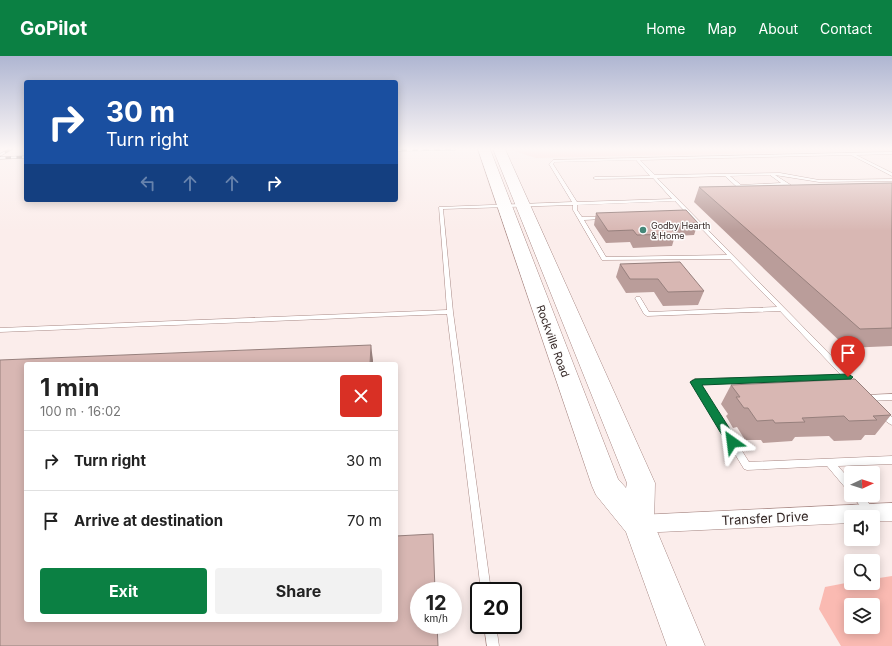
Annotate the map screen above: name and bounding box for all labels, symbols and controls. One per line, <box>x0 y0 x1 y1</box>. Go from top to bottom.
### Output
text: GoPilot <box>20 17 87 40</box>
text: Home <box>646 20 685 37</box>
text: Map <box>707 20 737 37</box>
text: About <box>759 20 798 37</box>
text: Contact <box>820 20 872 37</box>
text: 30 m <box>106 95 175 129</box>
icon: right <box>40 96 92 148</box>
text: Turn right <box>106 129 189 150</box>
icon: left <box>137 172 159 194</box>
icon: ahead <box>179 172 201 194</box>
icon: ahead <box>221 172 243 194</box>
icon: right <box>263 172 285 194</box>
place label: Godby Hearth & Home <box>651 220 710 241</box>
marker: Godby Hearth & Home <box>638 225 648 235</box>
street label: Rockville Road <box>533 303 573 379</box>
pin <box>831 336 865 377</box>
icon: arrive <box>837 342 859 364</box>
text: 1 min <box>40 373 99 402</box>
button: close <box>340 375 382 417</box>
text: 100 m · 16:02 <box>40 403 121 419</box>
position arrow <box>711 421 753 463</box>
icon: right <box>40 450 62 472</box>
text: Turn right <box>74 451 146 470</box>
text: 30 m <box>346 451 382 470</box>
north arrow <box>844 466 880 502</box>
map controls <box>844 466 880 634</box>
street label: Transfer Drive <box>721 508 809 528</box>
icon: arrive <box>40 510 62 532</box>
button: sound <box>844 510 880 546</box>
text: Arrive at destination <box>74 511 223 530</box>
text: 70 m <box>347 511 382 530</box>
button: search <box>844 554 880 590</box>
button: Exit <box>40 568 207 614</box>
button: Share <box>215 568 382 614</box>
speed limit sign: 20 <box>470 582 522 634</box>
text: 12 <box>425 591 447 615</box>
button: layers <box>844 598 880 634</box>
text: km/h <box>424 612 448 624</box>

